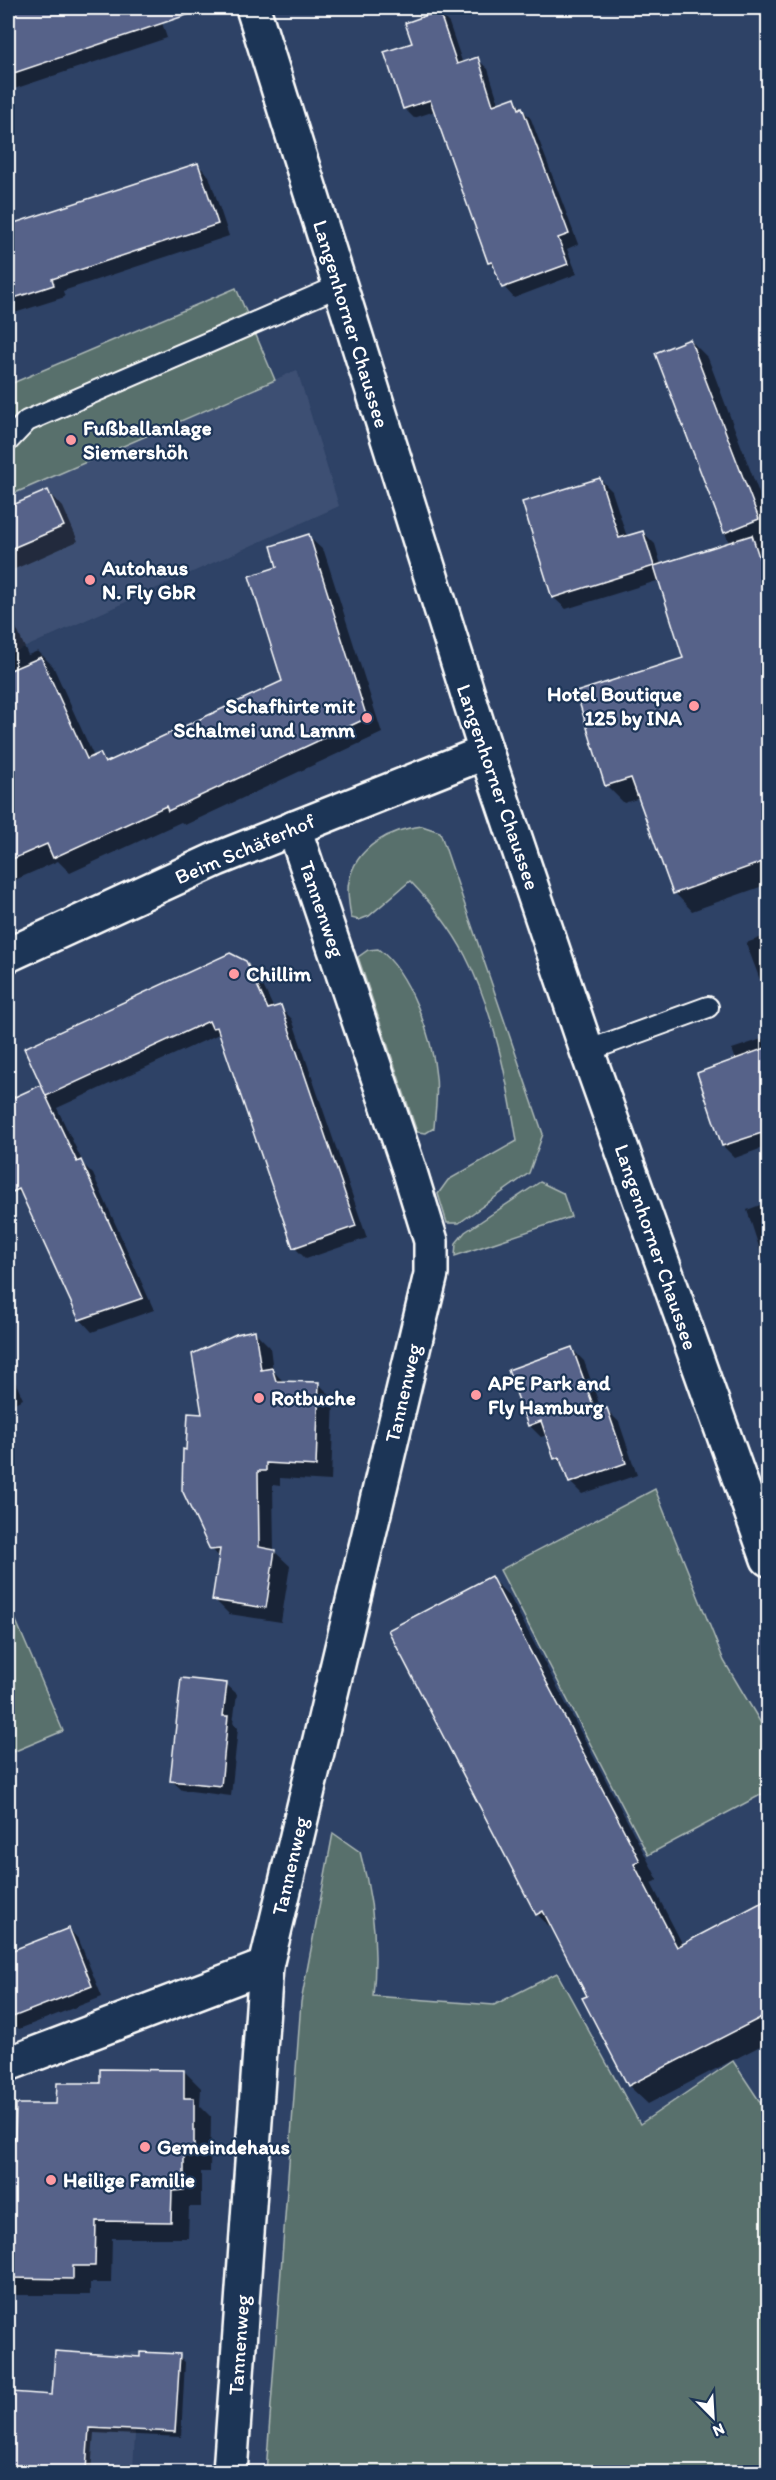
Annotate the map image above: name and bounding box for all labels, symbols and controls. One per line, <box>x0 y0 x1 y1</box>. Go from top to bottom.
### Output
street label: Langenhorner Chaussee <box>308 217 395 431</box>
place label: Fußballanlage Siemershöh <box>83 415 212 464</box>
marker: Fußballanlage Siemershöh <box>64 433 78 447</box>
place label: Autohaus N. Fly GbR <box>101 555 196 605</box>
marker: Autohaus N. Fly GbR <box>83 573 97 587</box>
street label: Langenhorner Chaussee <box>452 681 545 893</box>
place label: Hotel Boutique 125 by INA <box>547 681 683 731</box>
place label: Schafhirte mit Schalmei und Lamm <box>174 693 356 742</box>
marker: Hotel Boutique 125 by INA <box>687 699 701 713</box>
marker: Schafhirte mit Schalmei und Lamm <box>360 711 374 725</box>
street label: Beim Schäferhof <box>171 808 319 889</box>
street label: Tannenweg <box>294 857 351 961</box>
place label: Chillim <box>246 961 311 986</box>
marker: Chillim <box>227 967 241 981</box>
street label: Langenhorner Chaussee <box>610 1141 703 1353</box>
street label: Tannenweg <box>379 1341 426 1445</box>
place label: APE Park and Fly Hamburg <box>487 1370 611 1420</box>
place label: Rotbuche <box>271 1385 356 1410</box>
marker: APE Park and Fly Hamburg <box>469 1388 483 1402</box>
marker: Rotbuche <box>252 1391 266 1405</box>
street label: Tannenweg <box>266 1814 313 1918</box>
place label: Gemeindehaus <box>157 2134 290 2159</box>
marker: Gemeindehaus <box>138 2140 152 2154</box>
place label: Heilige Familie <box>63 2167 195 2193</box>
marker: Heilige Familie <box>44 2173 58 2187</box>
street label: Tannenweg <box>223 2294 255 2396</box>
north arrow <box>683 2387 743 2447</box>
text: N <box>710 2419 728 2441</box>

